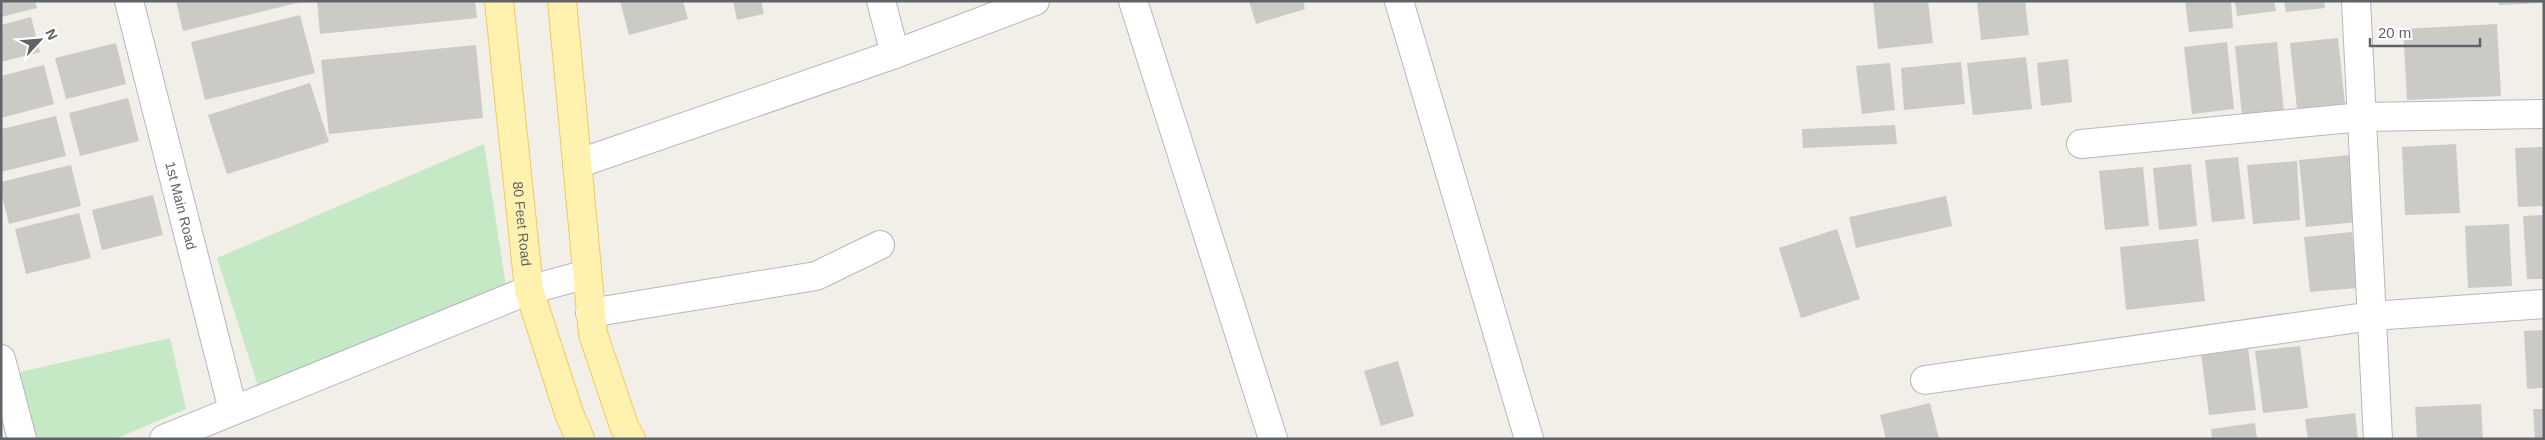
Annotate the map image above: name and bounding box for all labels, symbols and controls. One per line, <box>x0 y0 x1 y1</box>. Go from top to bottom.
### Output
north arrow <box>15 15 65 65</box>
scale bar <box>2370 15 2480 47</box>
text: 20 m <box>2378 24 2411 41</box>
text: N <box>42 26 61 42</box>
street label: 1st Main Road <box>162 160 200 251</box>
street label: 80 Feet Road <box>510 181 534 267</box>

